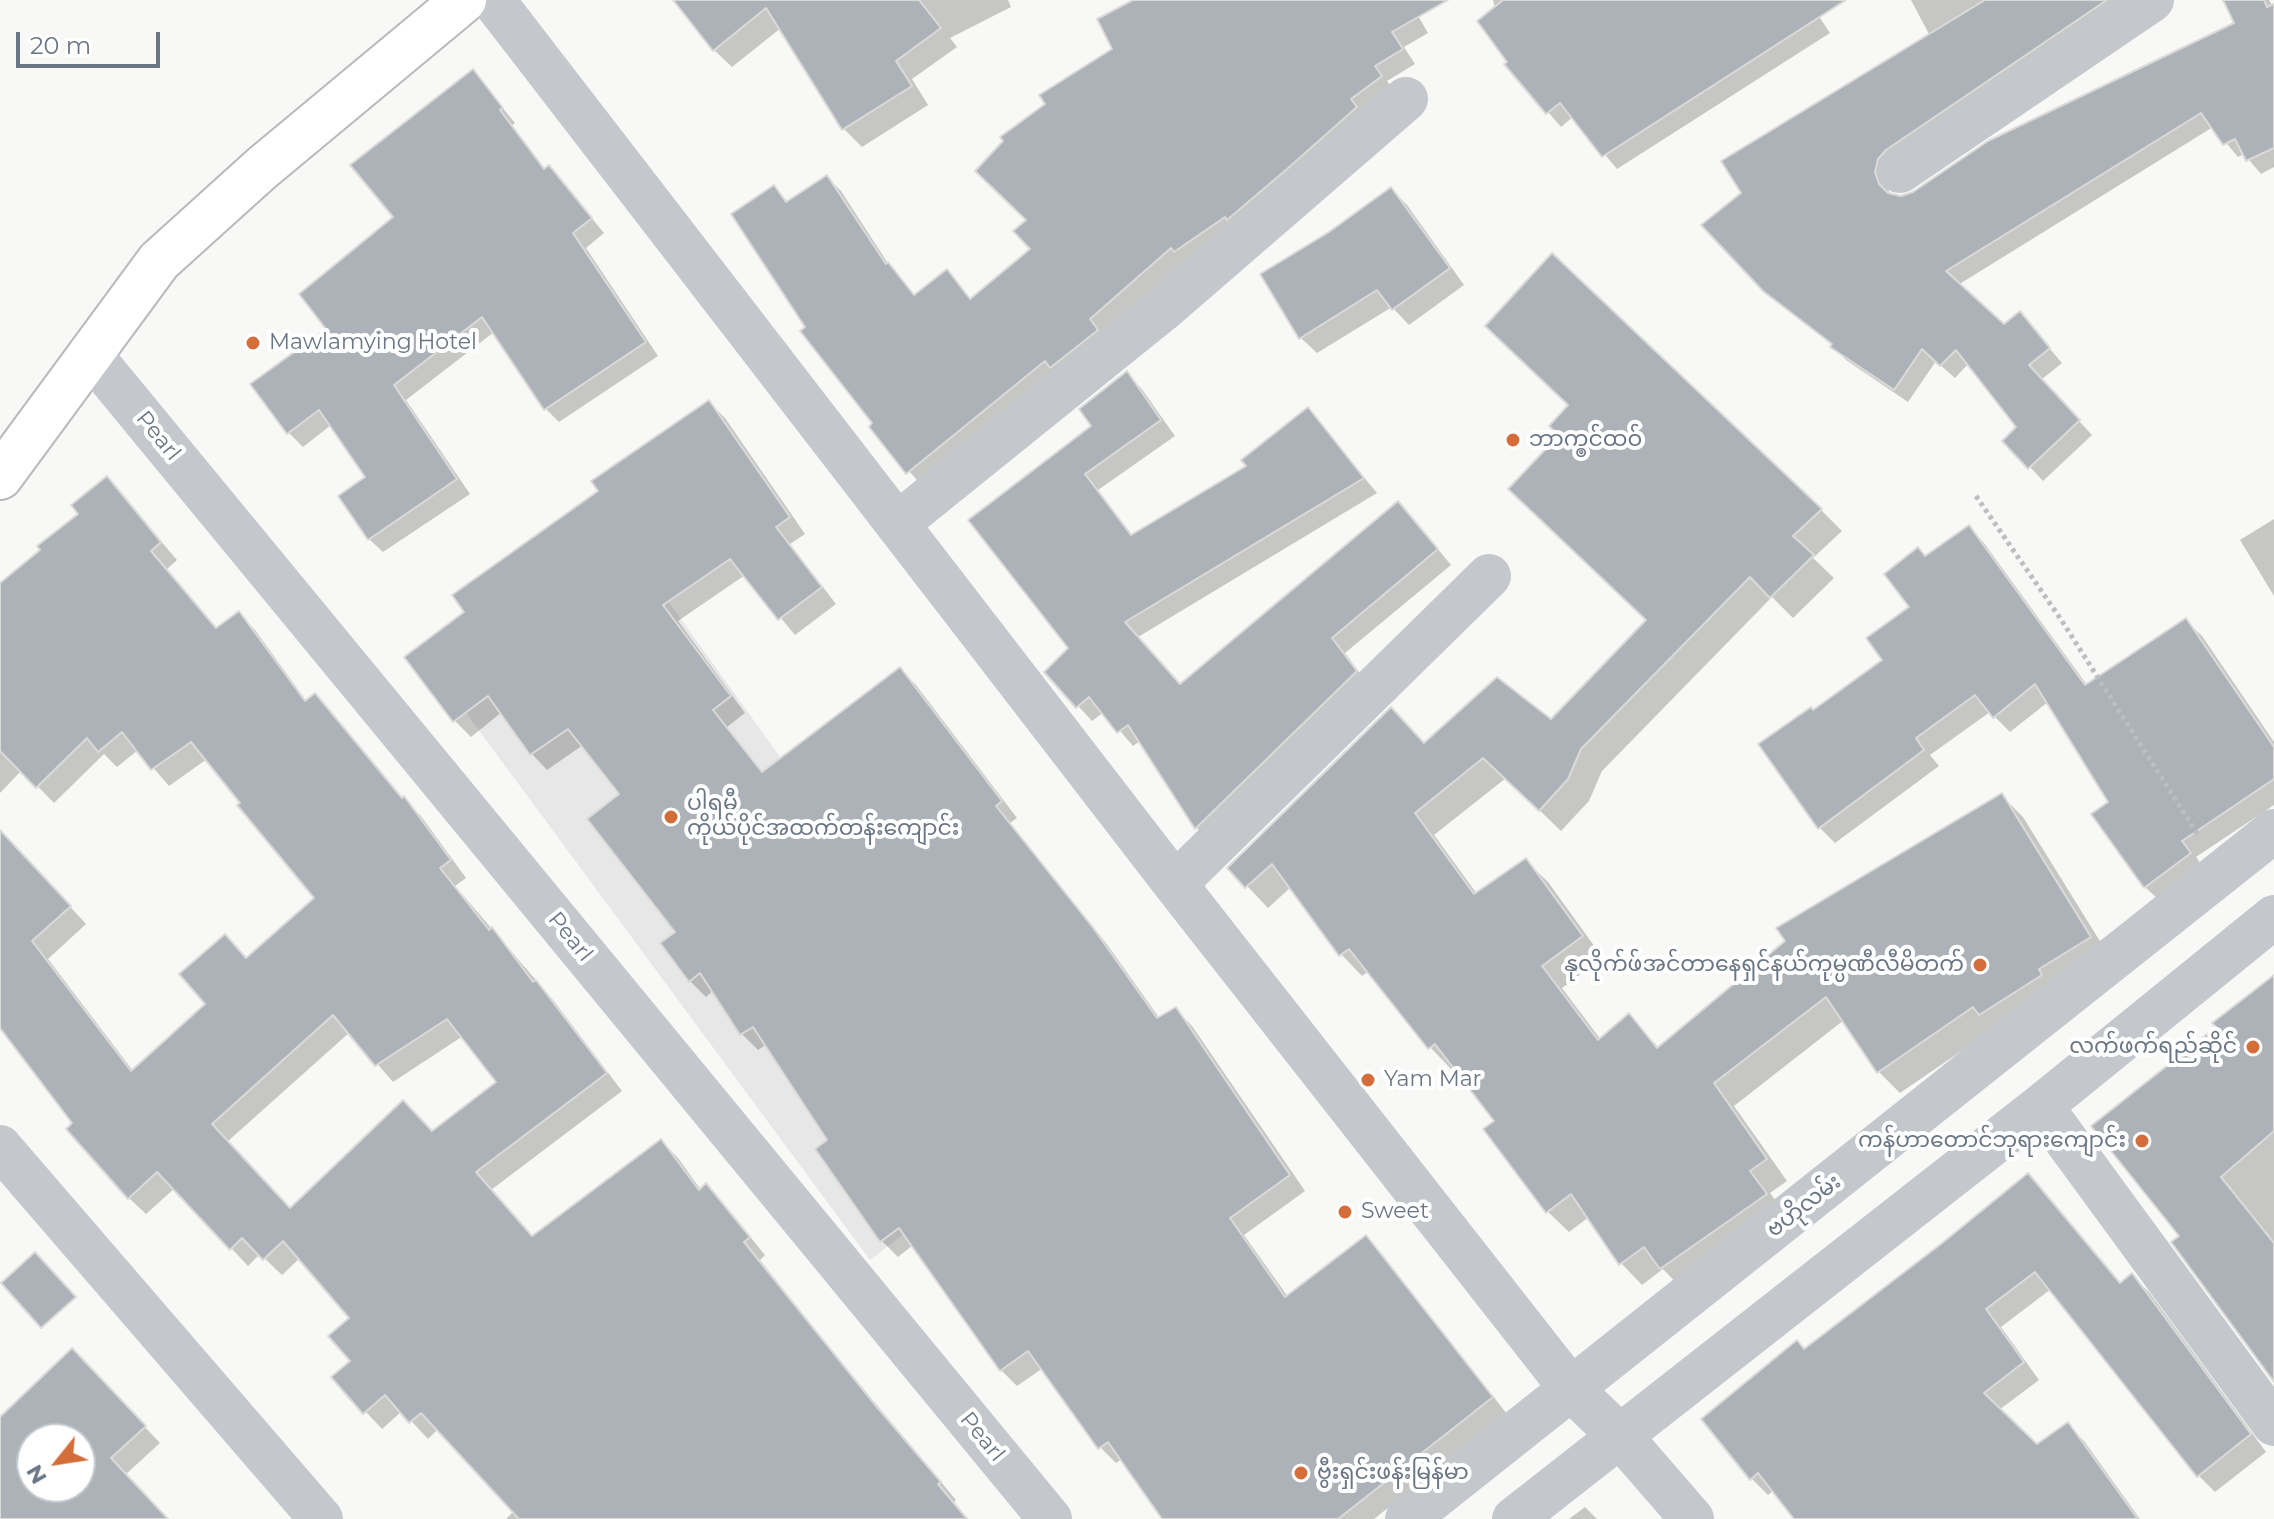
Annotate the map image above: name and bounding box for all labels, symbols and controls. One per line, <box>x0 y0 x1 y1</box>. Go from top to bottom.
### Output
scale bar <box>20 16 164 66</box>
text: 20 m <box>30 31 91 60</box>
place label: Mawlamying Hotel <box>269 330 477 356</box>
marker: Mawlamying Hotel <box>244 334 262 352</box>
street label: Pearl <box>130 406 186 466</box>
place label: ဘာက္ၜၚ်ထဝ် <box>1529 427 1642 453</box>
marker: ဘာက္ၜၚ်ထဝ် <box>1504 431 1522 449</box>
place label: ပါရမီ ကိုယ်ပိုင်အထက်တန်းကျောင်း <box>687 791 959 842</box>
marker: ပါရမီ ကိုယ်ပိုင်အထက်တန်းကျောင်း <box>662 808 680 826</box>
street label: Pearl <box>542 907 598 967</box>
place label: နုလိုက်ဖ်အင်တာနေရှင်နယ်ကုမ္ပဏီလီမိတက် <box>1564 952 1964 978</box>
marker: နုလိုက်ဖ်အင်တာနေရှင်နယ်ကုမ္ပဏီလီမိတက် <box>1971 956 1989 974</box>
place label: လက်ဖက်ရည်ဆိုင် <box>2069 1034 2237 1060</box>
marker: လက်ဖက်ရည်ဆိုင် <box>2244 1038 2262 1056</box>
place label: Yam Mar <box>1384 1067 1481 1093</box>
marker: Yam Mar <box>1359 1071 1377 1089</box>
place label: ကန်ဟာတောင်ဘုရားကျောင်း <box>1858 1128 2126 1154</box>
marker: ကန်ဟာတောင်ဘုရားကျောင်း <box>2133 1132 2151 1150</box>
street label: ဗဟိုလမ်း <box>1762 1169 1846 1243</box>
place label: Sweet <box>1361 1199 1429 1225</box>
marker: Sweet <box>1336 1203 1354 1221</box>
street label: Pearl <box>954 1407 1010 1467</box>
north arrow <box>16 1423 96 1503</box>
text: N <box>20 1460 53 1489</box>
place label: ဗွီးရှင်းဖန်းမြန်မာ <box>1317 1460 1469 1486</box>
marker: ဗွီးရှင်းဖန်းမြန်မာ <box>1292 1464 1310 1482</box>

